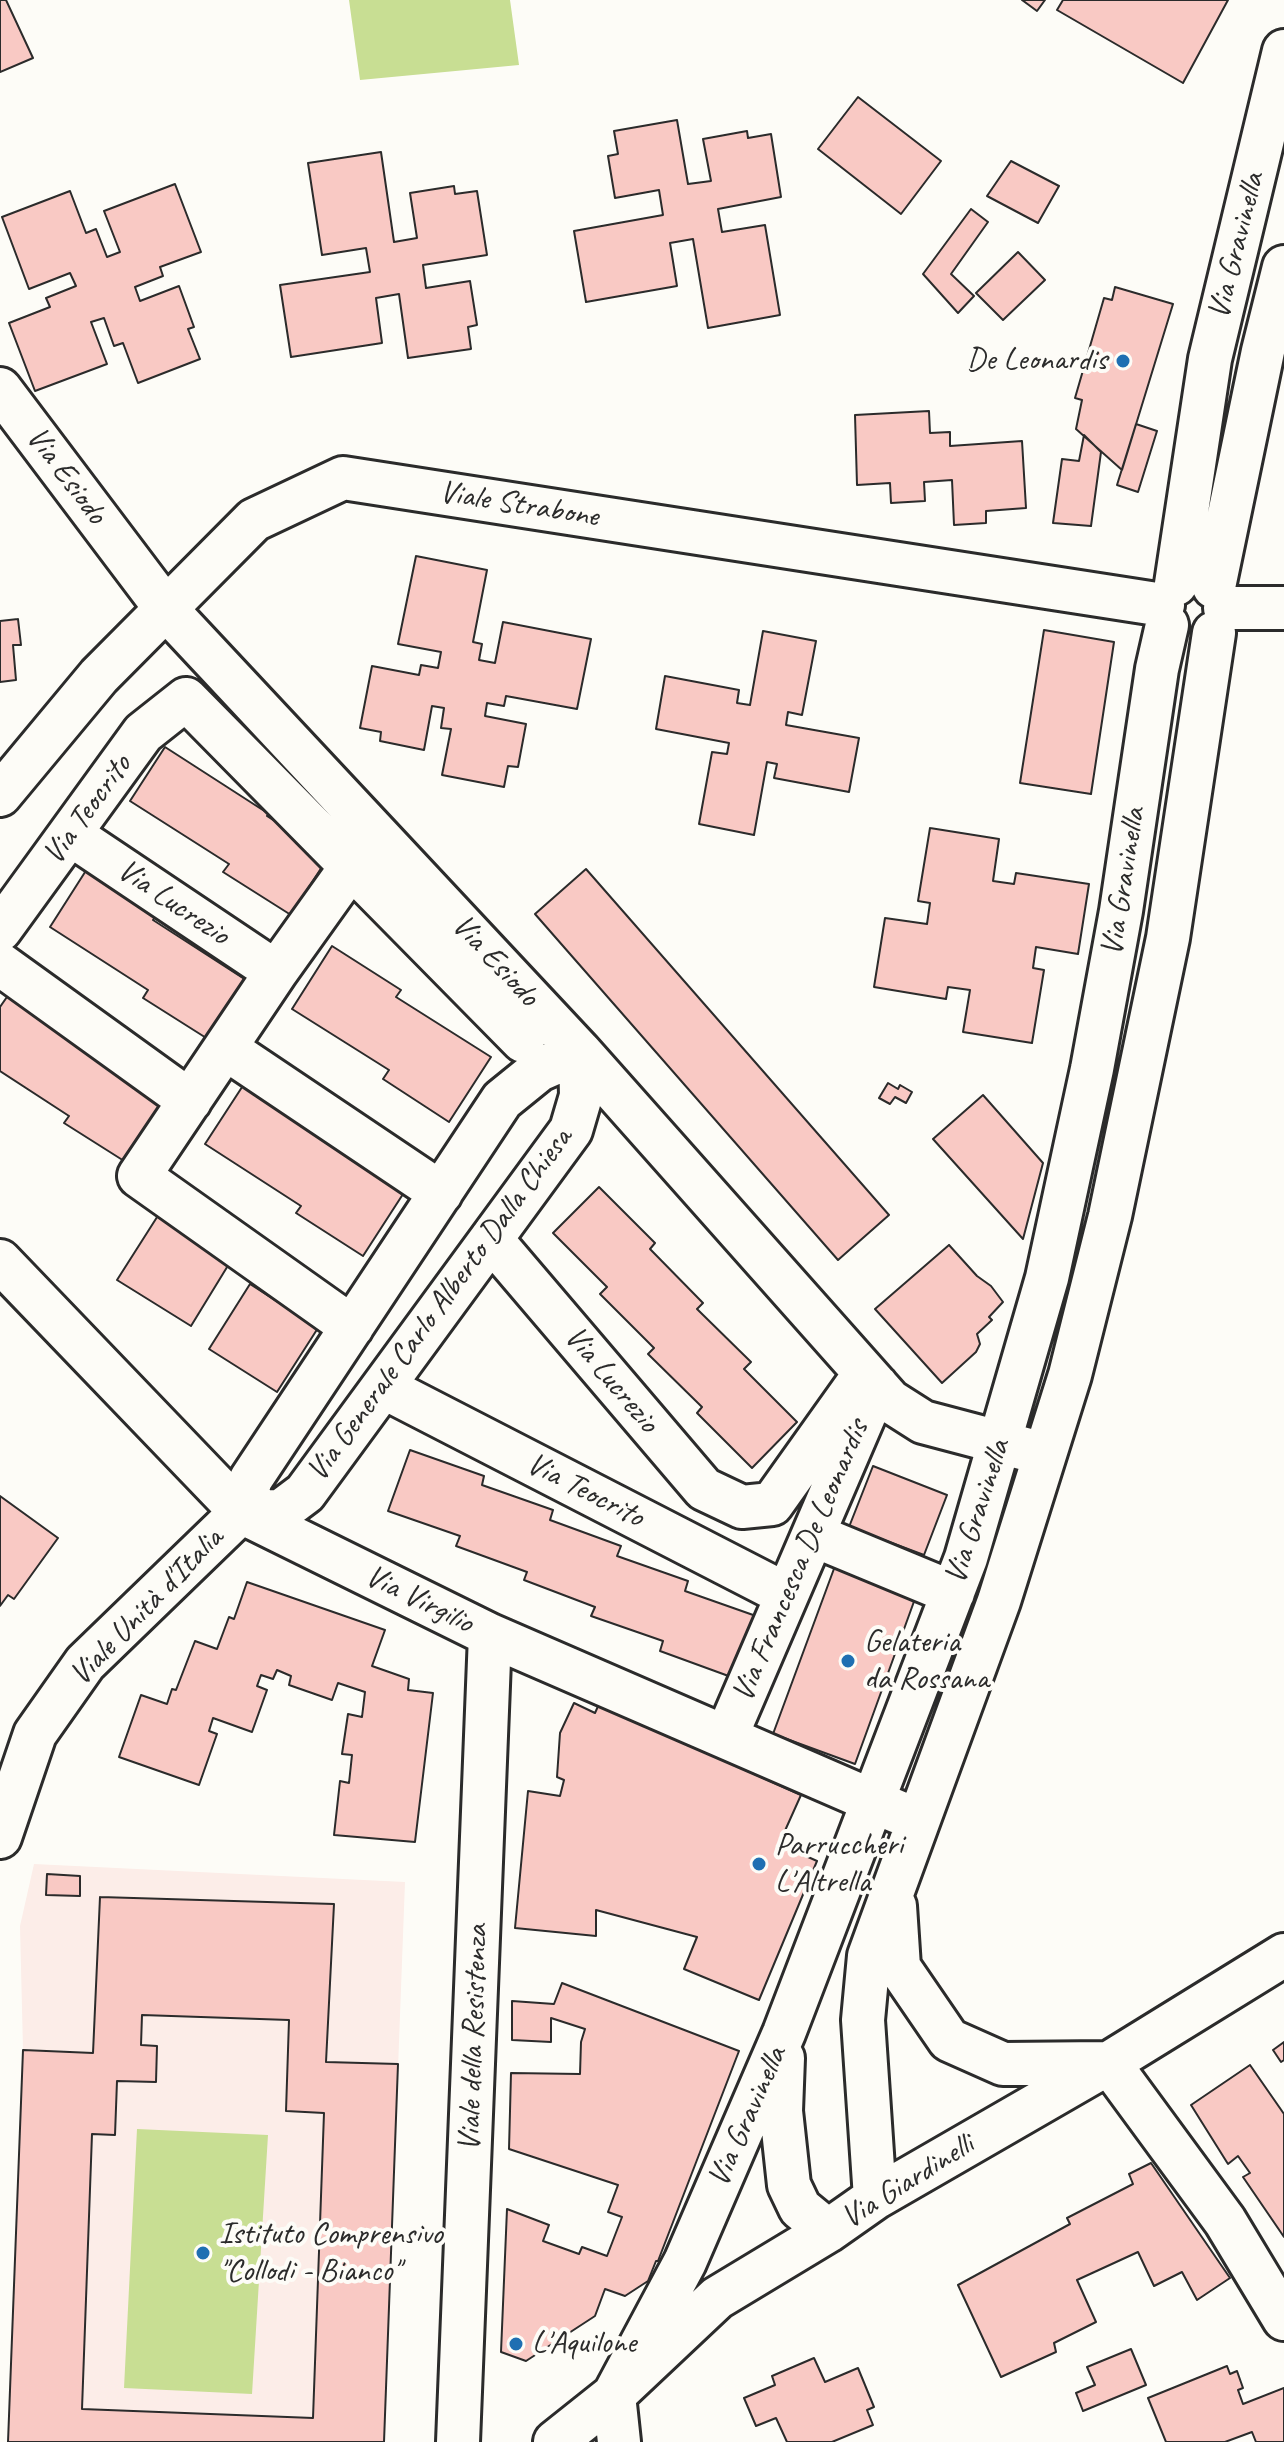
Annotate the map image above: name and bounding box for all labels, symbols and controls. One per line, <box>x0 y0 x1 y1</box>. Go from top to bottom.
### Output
street label: Via Gravinella <box>1200 169 1274 323</box>
place label: De Leonardis <box>966 342 1107 380</box>
marker: De Leonardis <box>1114 352 1132 370</box>
street label: Via Esiodo <box>17 420 115 532</box>
street label: Viale Strabone <box>437 473 601 537</box>
street label: Via Teocrito <box>35 748 141 872</box>
street label: Via Gravinella <box>1093 805 1155 959</box>
street label: Via Lucrezio <box>110 852 236 954</box>
street label: Via Esiodo <box>443 907 547 1015</box>
street label: Via Generale Carlo Alberto Dalla Chiesa <box>299 1121 581 1489</box>
street label: Via Lucrezio <box>555 1319 667 1441</box>
street label: Via Francesca De Leonardis <box>724 1414 878 1708</box>
street label: Via Gravinella <box>937 1435 1019 1589</box>
street label: Via Teocrito <box>520 1445 650 1537</box>
street label: Viale Unità d'Italia <box>62 1520 232 1694</box>
street label: Via Virgilio <box>359 1557 479 1643</box>
place label: Gelateria da Rossana <box>864 1624 989 1699</box>
marker: Gelateria da Rossana <box>839 1652 857 1670</box>
place label: Parruccheri L'Altrella <box>775 1827 903 1902</box>
marker: Parruccheri L'Altrella <box>750 1855 768 1873</box>
street label: Viale della Resistenza <box>451 1924 497 2152</box>
street label: Via Gravinella <box>700 2041 796 2193</box>
street label: Via Giardinelli <box>835 2126 981 2238</box>
place label: Istituto Comprensivo "Collodi - Bianco" <box>219 2216 443 2291</box>
marker: Istituto Comprensivo "Collodi - Bianco" <box>194 2244 212 2262</box>
place label: L'Aquilone <box>532 2325 636 2363</box>
marker: L'Aquilone <box>507 2335 525 2353</box>

